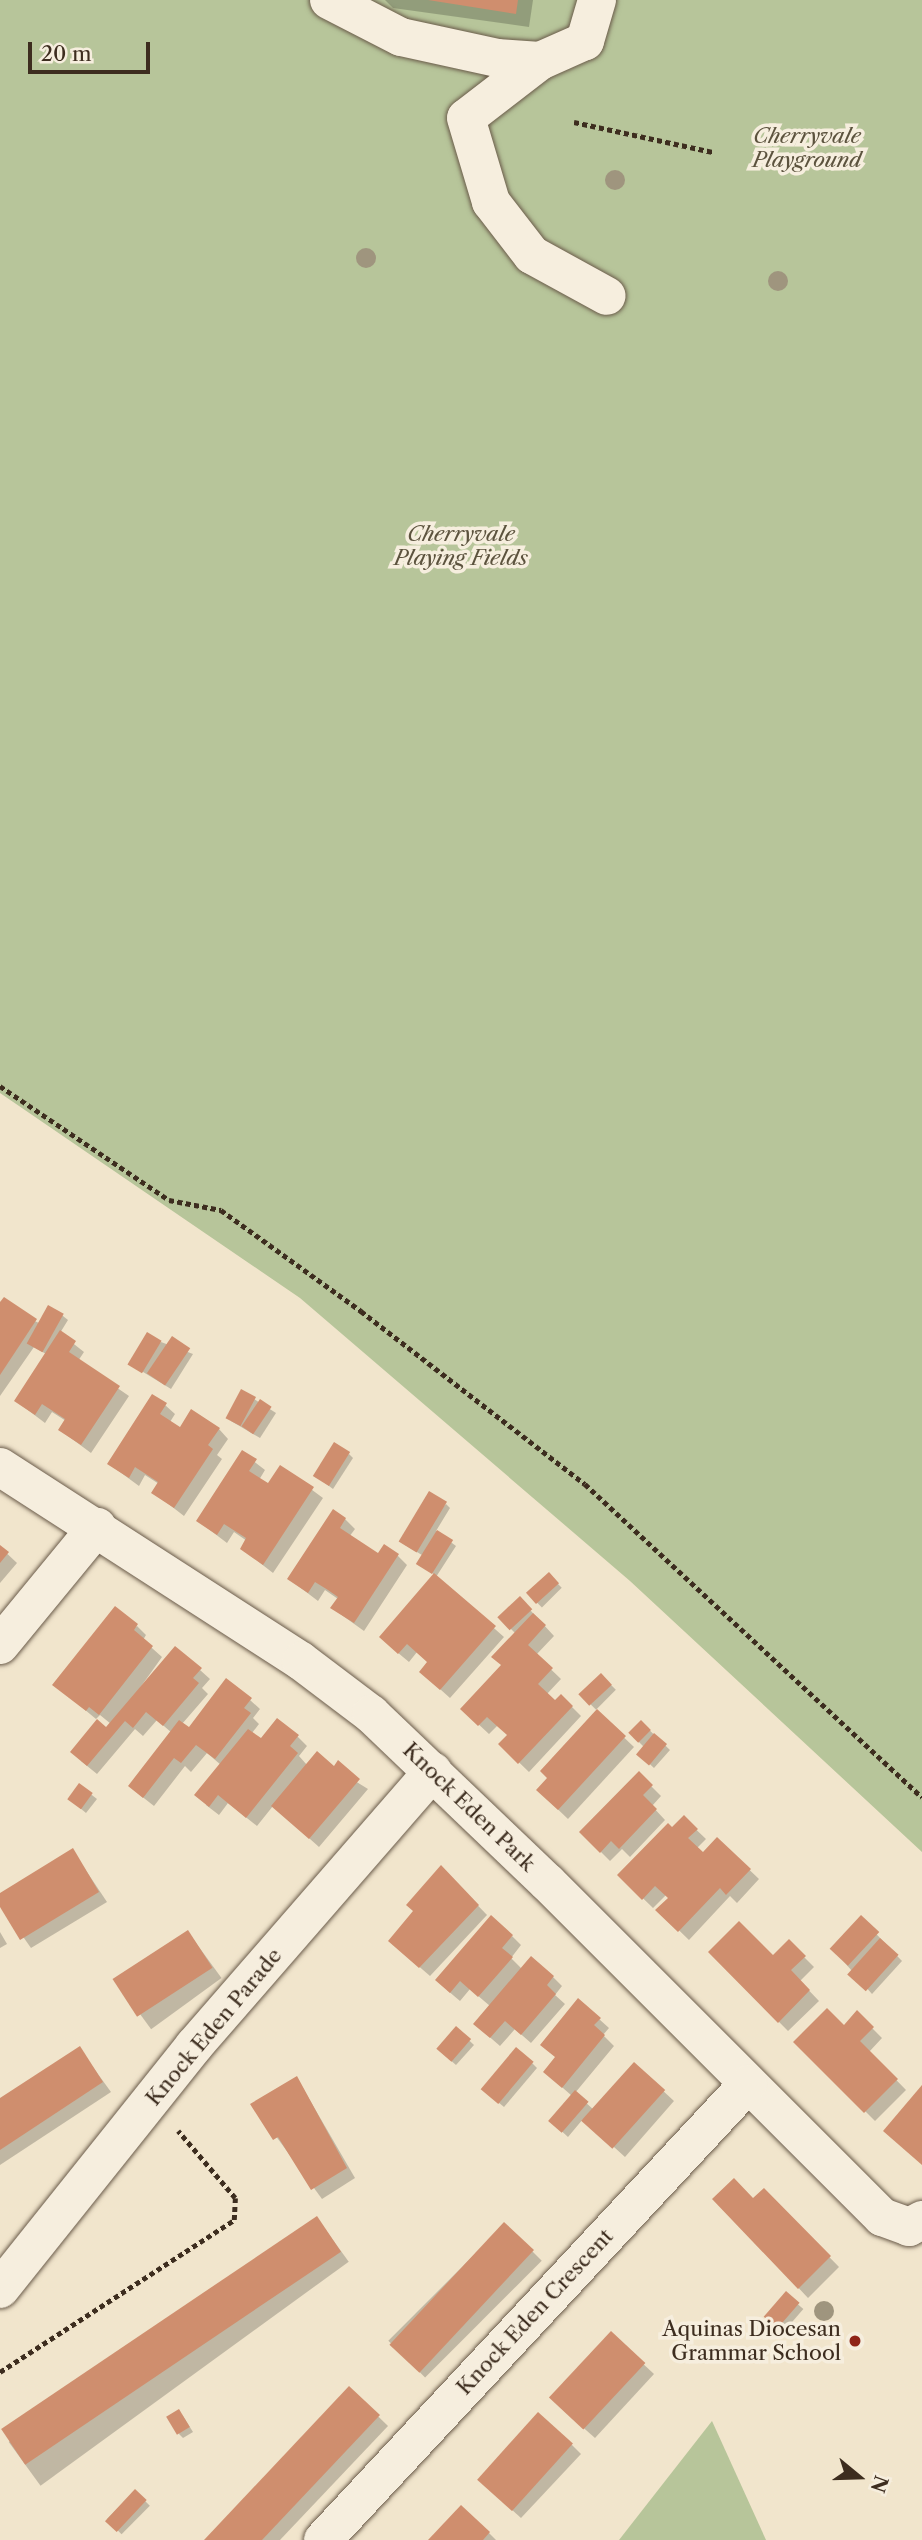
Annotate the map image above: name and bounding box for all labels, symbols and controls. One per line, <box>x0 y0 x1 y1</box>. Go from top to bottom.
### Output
scale bar <box>32 28 154 72</box>
text: 20 m <box>41 41 92 66</box>
park label: Cherryvale Playground <box>752 123 862 173</box>
park label: Cherryvale Playing Fields <box>394 521 528 571</box>
street label: Knock Eden Park <box>397 1737 541 1877</box>
street label: Knock Eden Parade <box>141 1943 287 2111</box>
street label: Knock Eden Crescent <box>451 2224 619 2400</box>
place label: Aquinas Diocesan Grammar School <box>662 2316 841 2366</box>
marker: Aquinas Diocesan Grammar School <box>847 2333 863 2349</box>
north arrow <box>824 2442 894 2512</box>
text: N <box>866 2472 893 2496</box>

